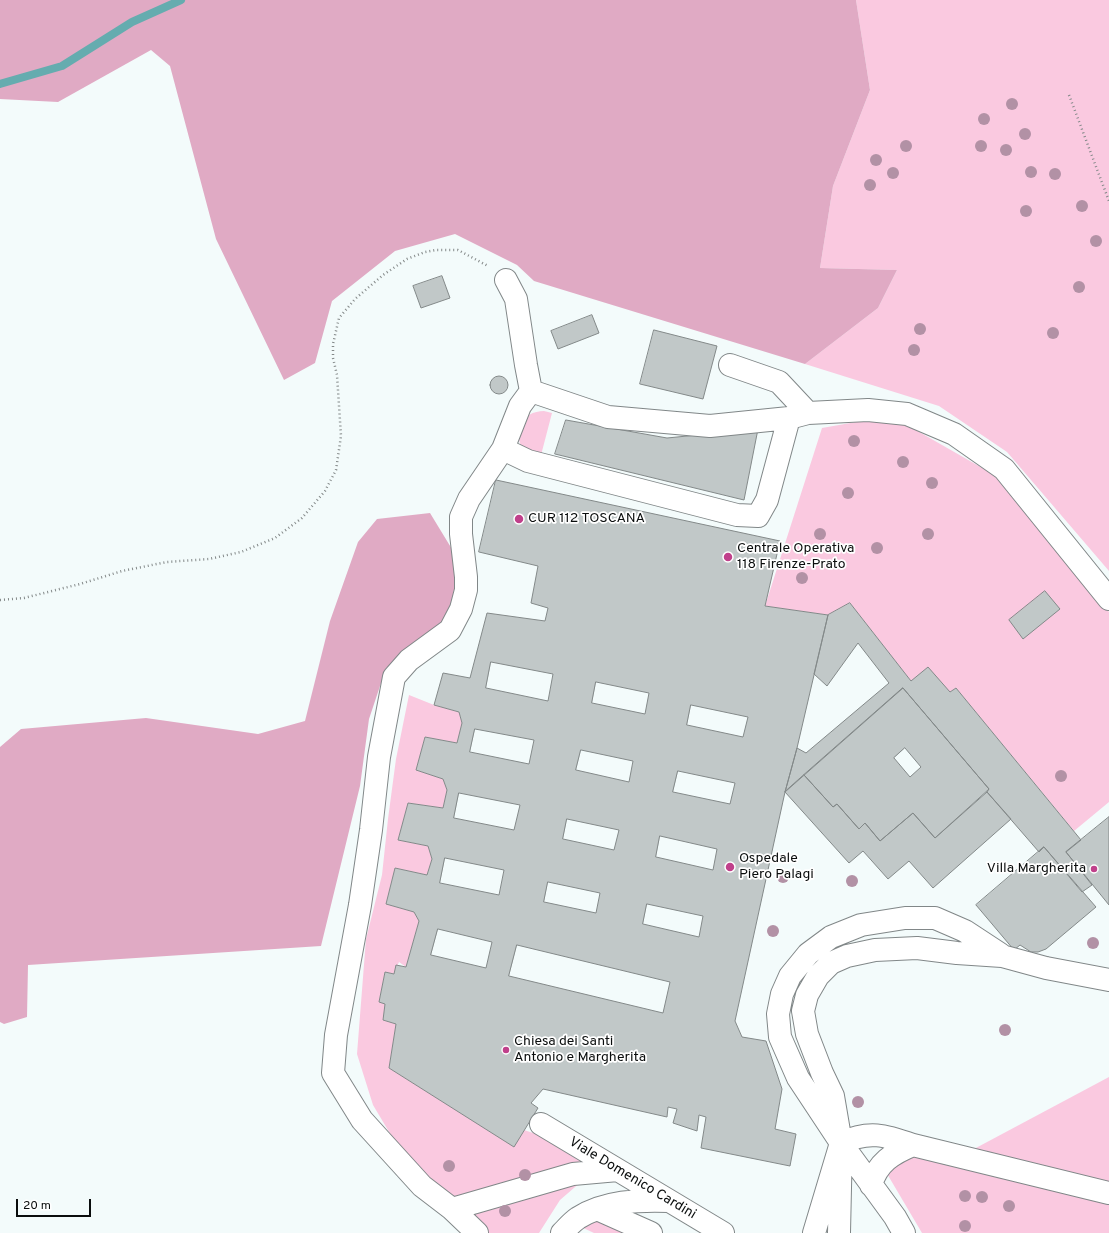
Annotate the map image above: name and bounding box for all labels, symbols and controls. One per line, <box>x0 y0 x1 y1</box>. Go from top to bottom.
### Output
place label: CUR 112 TOSCANA <box>528 511 645 527</box>
marker: CUR 112 TOSCANA <box>513 513 525 525</box>
place label: Centrale Operativa 118 Firenze-Prato <box>737 541 854 574</box>
marker: Centrale Operativa 118 Firenze-Prato <box>722 551 734 563</box>
place label: Ospedale Piero Palagi <box>739 851 814 884</box>
marker: Ospedale Piero Palagi <box>724 861 736 873</box>
place label: Villa Margherita <box>987 861 1086 877</box>
marker: Villa Margherita <box>1089 864 1099 874</box>
place label: Chiesa dei Santi Antonio e Margherita <box>514 1034 646 1066</box>
marker: Chiesa dei Santi Antonio e Margherita <box>501 1045 511 1055</box>
street label: Viale Domenico Cardini <box>565 1134 699 1224</box>
scale bar <box>18 1191 93 1217</box>
text: 20 m <box>23 1198 51 1214</box>

